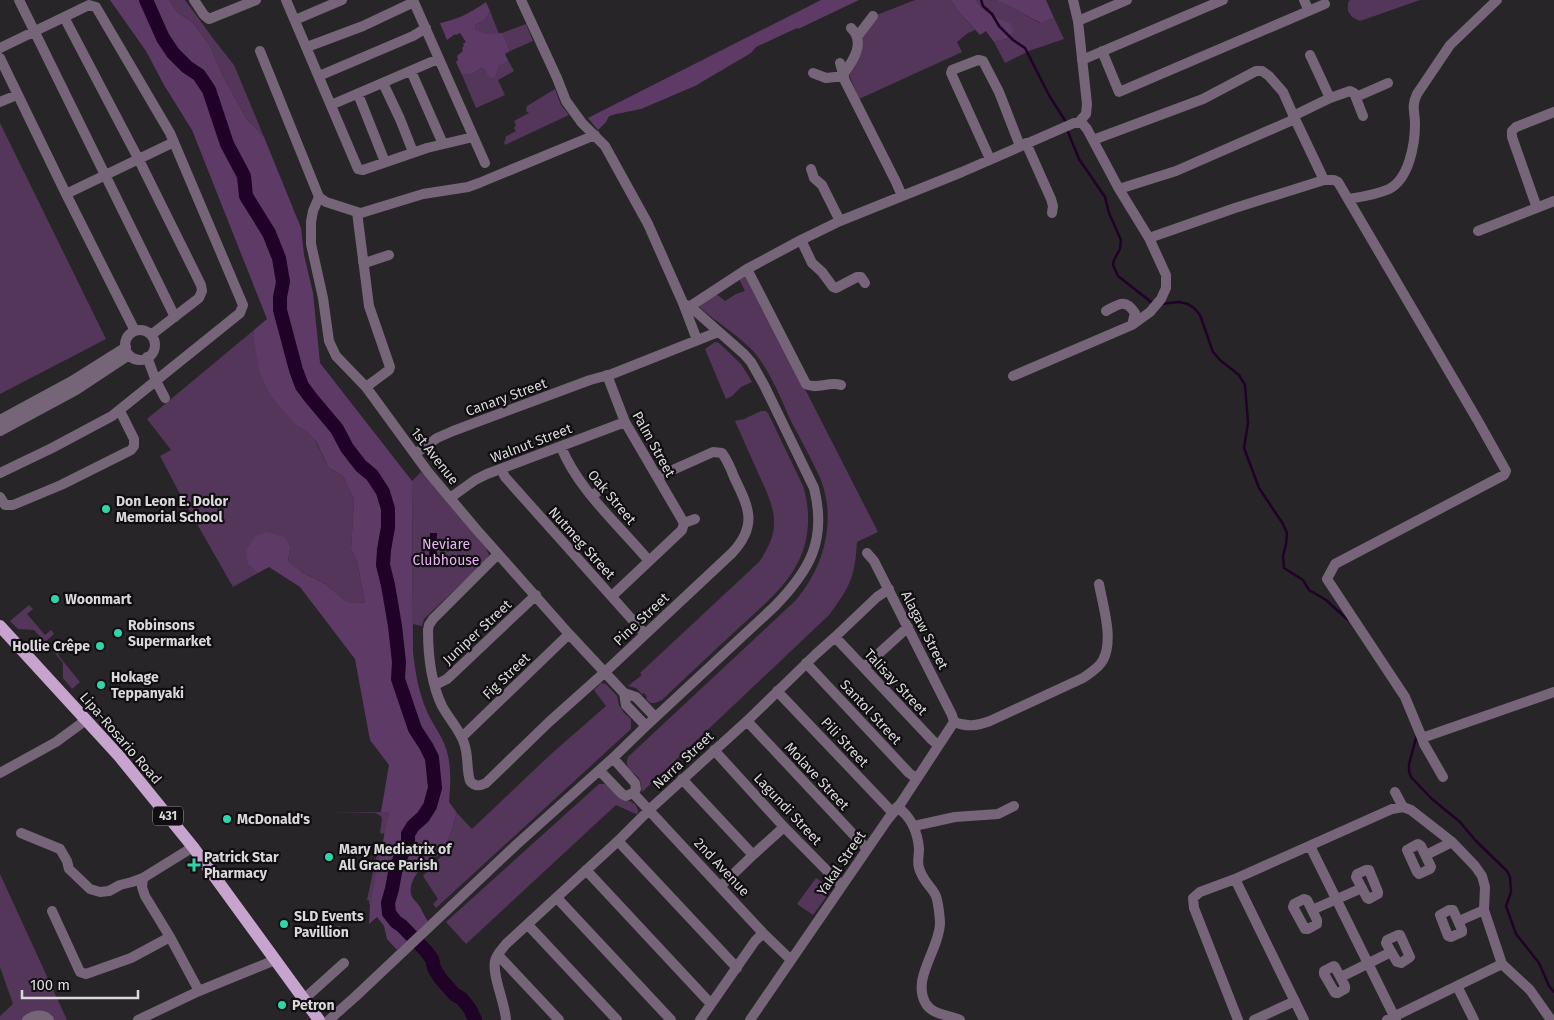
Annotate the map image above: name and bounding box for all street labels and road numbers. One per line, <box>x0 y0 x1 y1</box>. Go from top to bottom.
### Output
street label: Canary Street <box>463 375 550 420</box>
street label: Palm Street <box>629 408 679 481</box>
street label: Walnut Street <box>488 420 575 467</box>
street label: 1st Avenue <box>407 424 462 488</box>
street label: Oak Street <box>584 467 640 529</box>
street label: Nutmeg Street <box>545 504 619 584</box>
street label: Alagaw Street <box>897 588 952 673</box>
street label: Pine Street <box>610 589 673 649</box>
street label: Juniper Street <box>440 596 516 668</box>
street label: Talisay Street <box>861 646 931 720</box>
street label: Fig Street <box>479 649 534 703</box>
street label: Santol Street <box>836 676 906 749</box>
street label: Lipa-Rosario Road <box>76 689 165 788</box>
street label: Pili Street <box>817 714 873 771</box>
street label: Narra Street <box>649 727 718 793</box>
street label: Molave Street <box>781 739 853 815</box>
street label: Lagundi Street <box>750 770 826 849</box>
road number: 431 <box>153 806 183 826</box>
street label: Yakal Street <box>814 827 870 899</box>
street label: 2nd Avenue <box>690 835 753 900</box>

